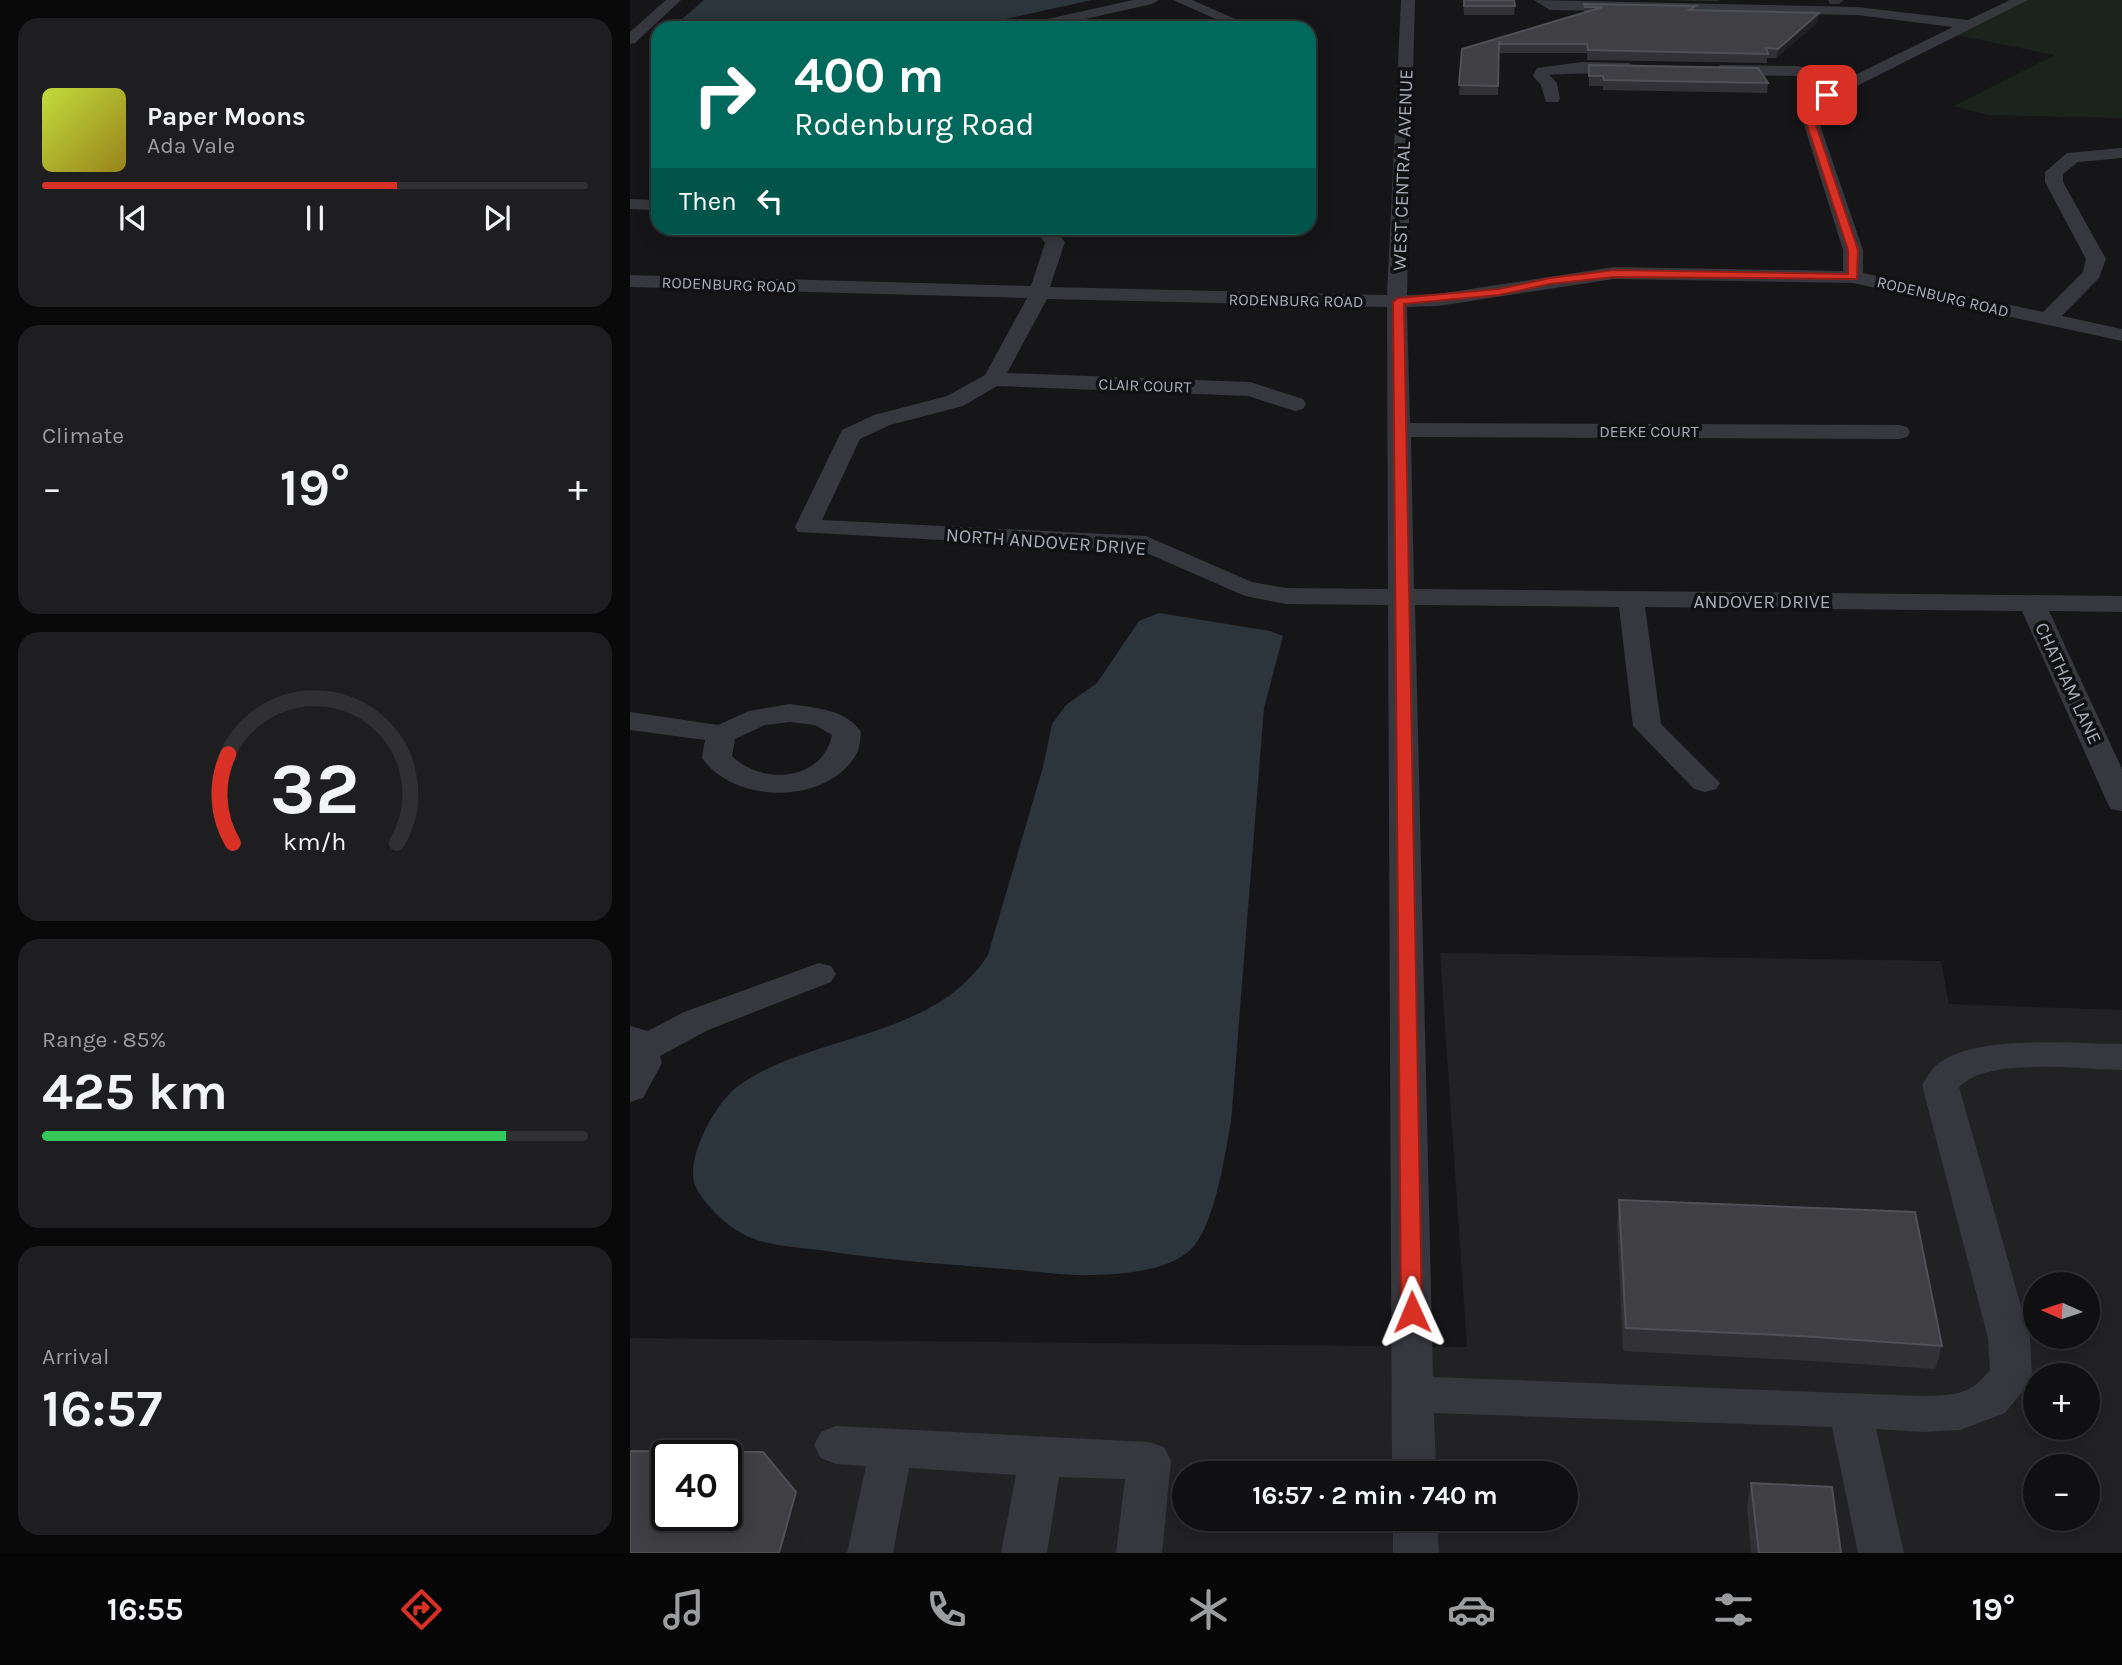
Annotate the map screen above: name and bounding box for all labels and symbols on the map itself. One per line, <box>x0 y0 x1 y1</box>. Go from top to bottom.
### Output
pin <box>1797 65 1857 125</box>
street label: WEST CENTRAL AVENUE <box>1388 69 1418 271</box>
street label: RODENBURG ROAD <box>1875 272 2011 321</box>
street label: RODENBURG ROAD <box>661 273 797 296</box>
street label: RODENBURG ROAD <box>1228 290 1364 311</box>
street label: CLAIR COURT <box>1098 374 1192 397</box>
street label: DEEKE COURT <box>1599 422 1699 441</box>
street label: NORTH ANDOVER DRIVE <box>945 524 1147 560</box>
street label: ANDOVER DRIVE <box>1694 591 1830 613</box>
street label: CHATHAM LANE <box>2030 619 2106 748</box>
north arrow <box>2023 1272 2100 1349</box>
position arrow <box>1375 1275 1449 1349</box>
speed limit sign: 40 <box>651 1440 742 1531</box>

